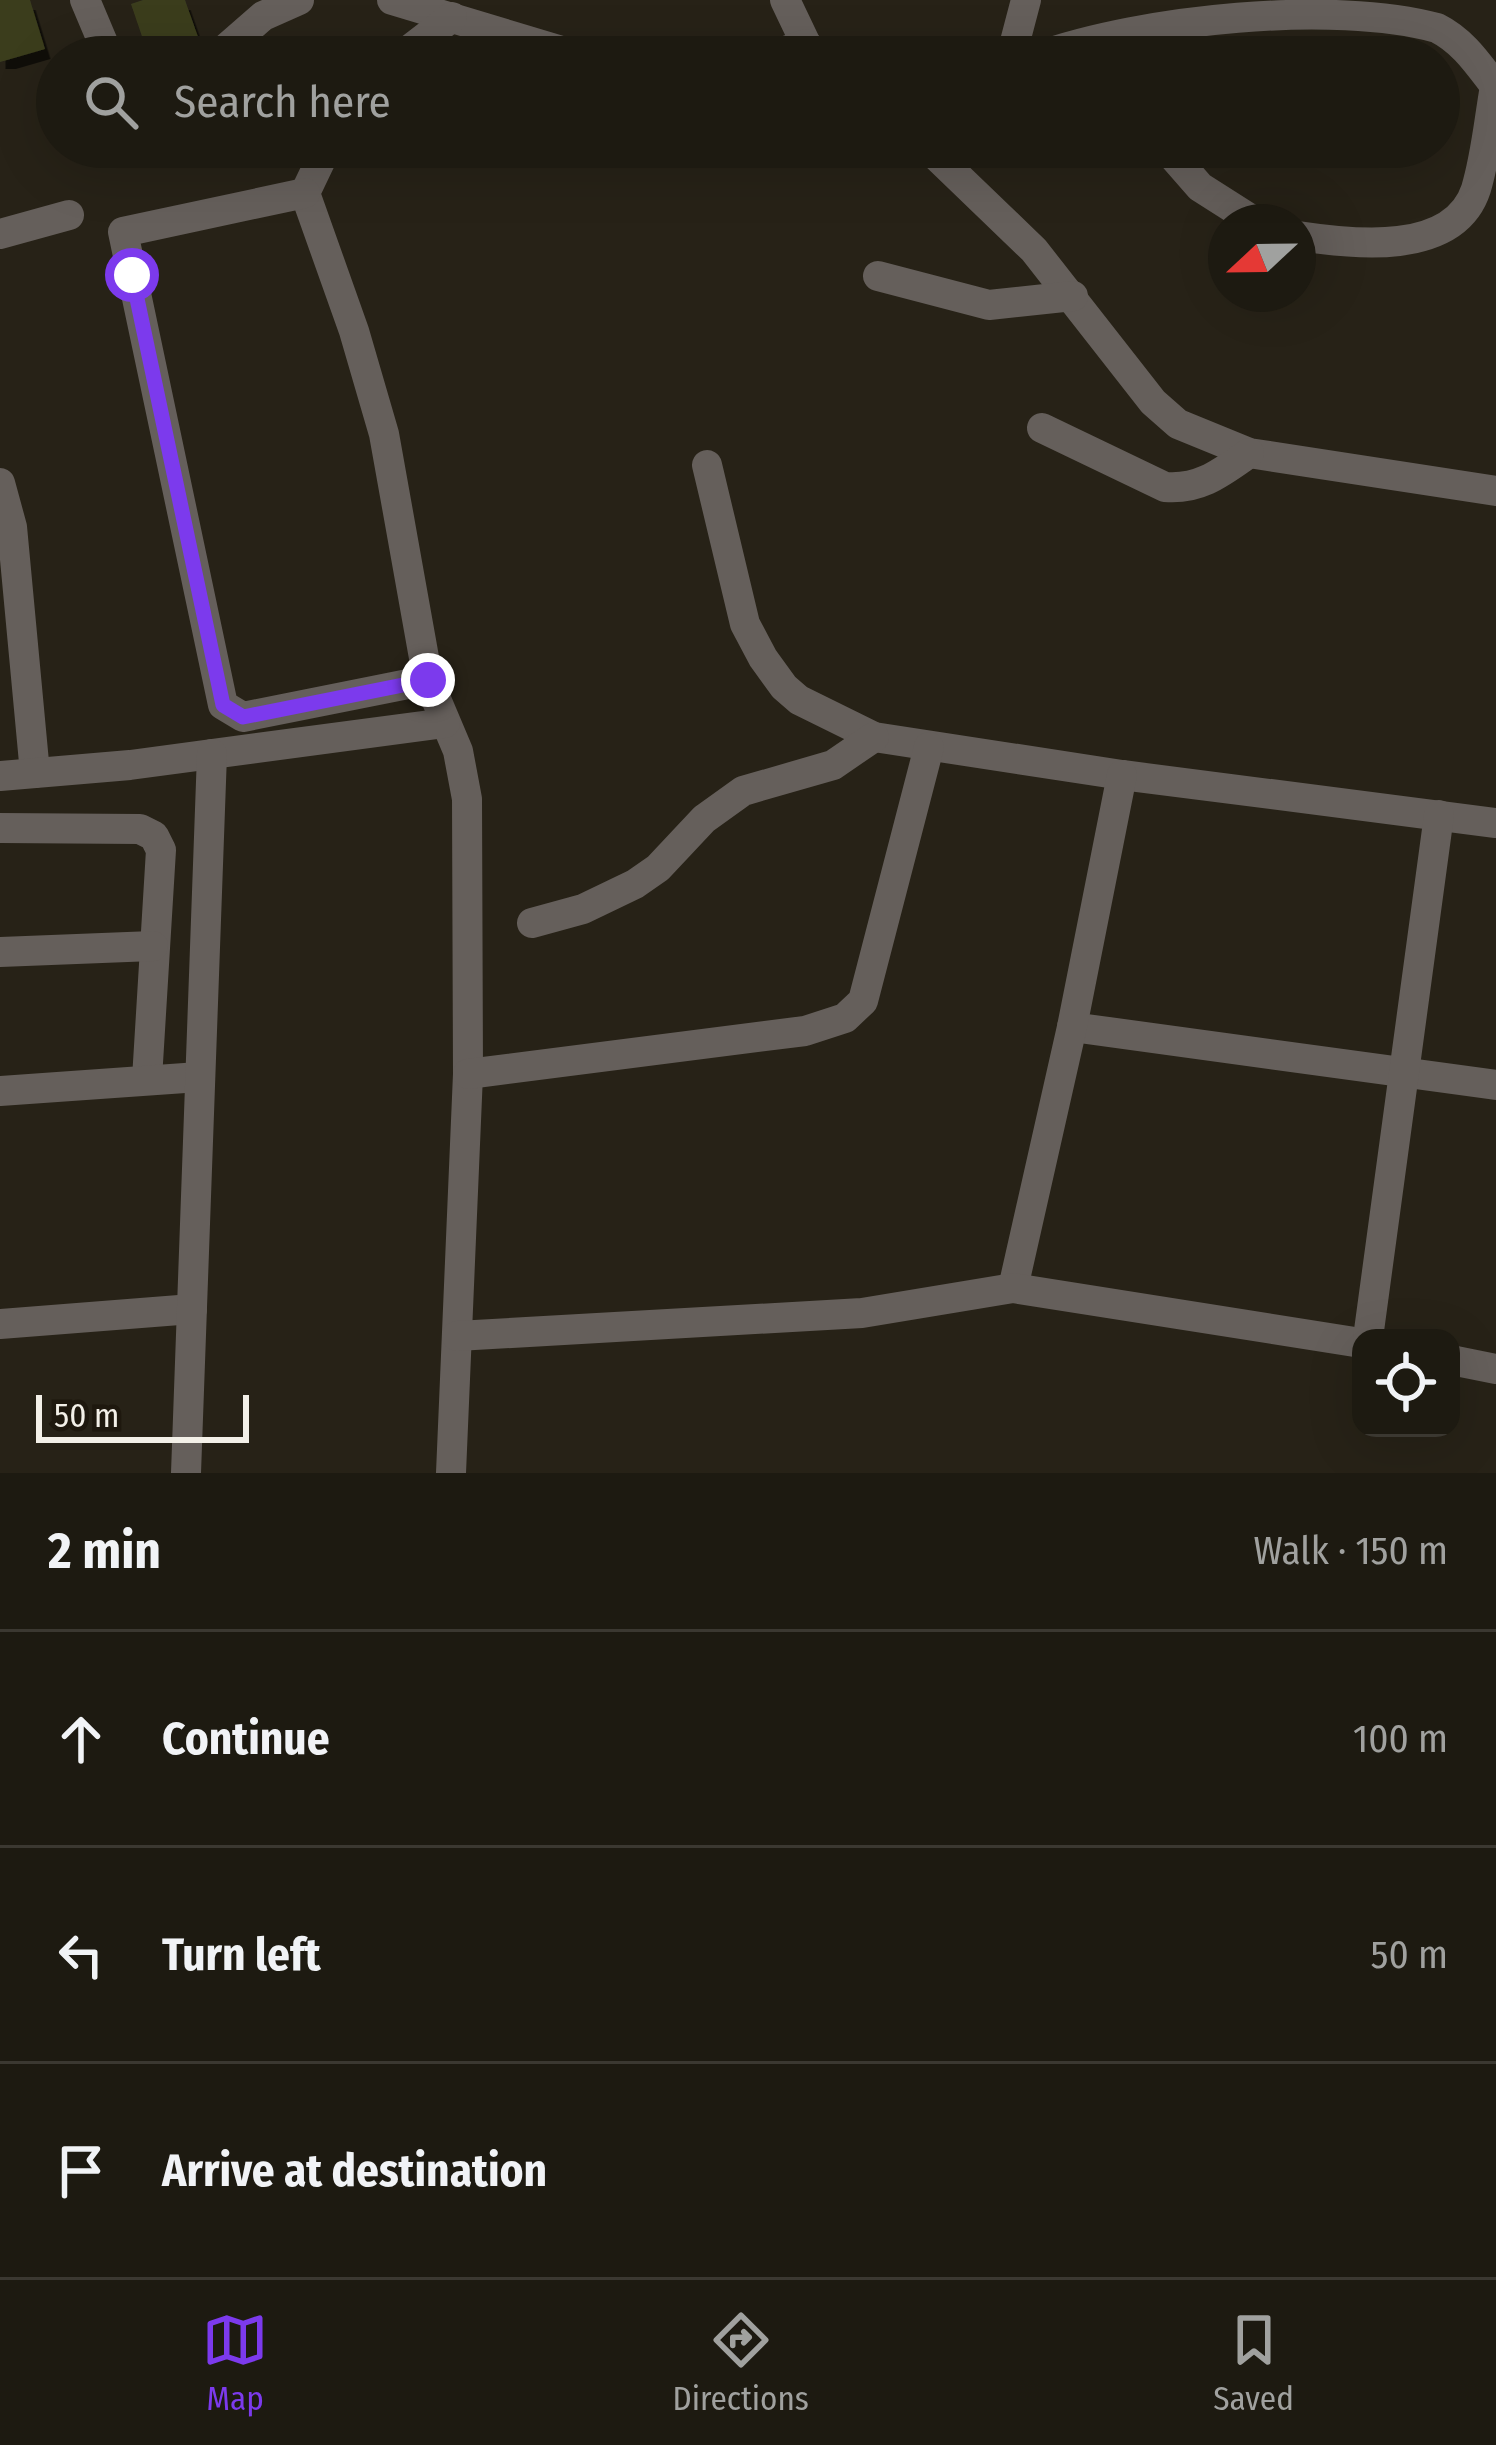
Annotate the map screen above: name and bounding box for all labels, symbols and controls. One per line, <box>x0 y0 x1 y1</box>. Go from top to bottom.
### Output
search box <box>36 36 1460 168</box>
icon: search <box>78 69 144 135</box>
text: Search here <box>174 75 391 129</box>
north arrow <box>1208 204 1316 312</box>
route start <box>105 248 159 302</box>
route end <box>401 653 455 707</box>
map controls <box>1352 1329 1460 1437</box>
button: locate <box>1352 1329 1460 1437</box>
scale bar <box>36 1389 249 1442</box>
text: 50 m <box>54 1396 119 1436</box>
text: 2 min <box>48 1520 161 1582</box>
text: Walk · 150 m <box>1254 1528 1448 1574</box>
icon: ahead <box>48 1706 114 1772</box>
text: Continue <box>162 1712 330 1766</box>
text: 100 m <box>1353 1716 1448 1762</box>
icon: left <box>48 1922 114 1988</box>
text: Turn left <box>162 1928 321 1982</box>
text: 50 m <box>1371 1932 1448 1978</box>
icon: arrive <box>48 2138 114 2204</box>
text: Arrive at destination <box>162 2144 547 2198</box>
tab: Map <box>202 2307 268 2419</box>
tab: Directions <box>672 2307 809 2419</box>
tab: Saved <box>1213 2307 1294 2419</box>

